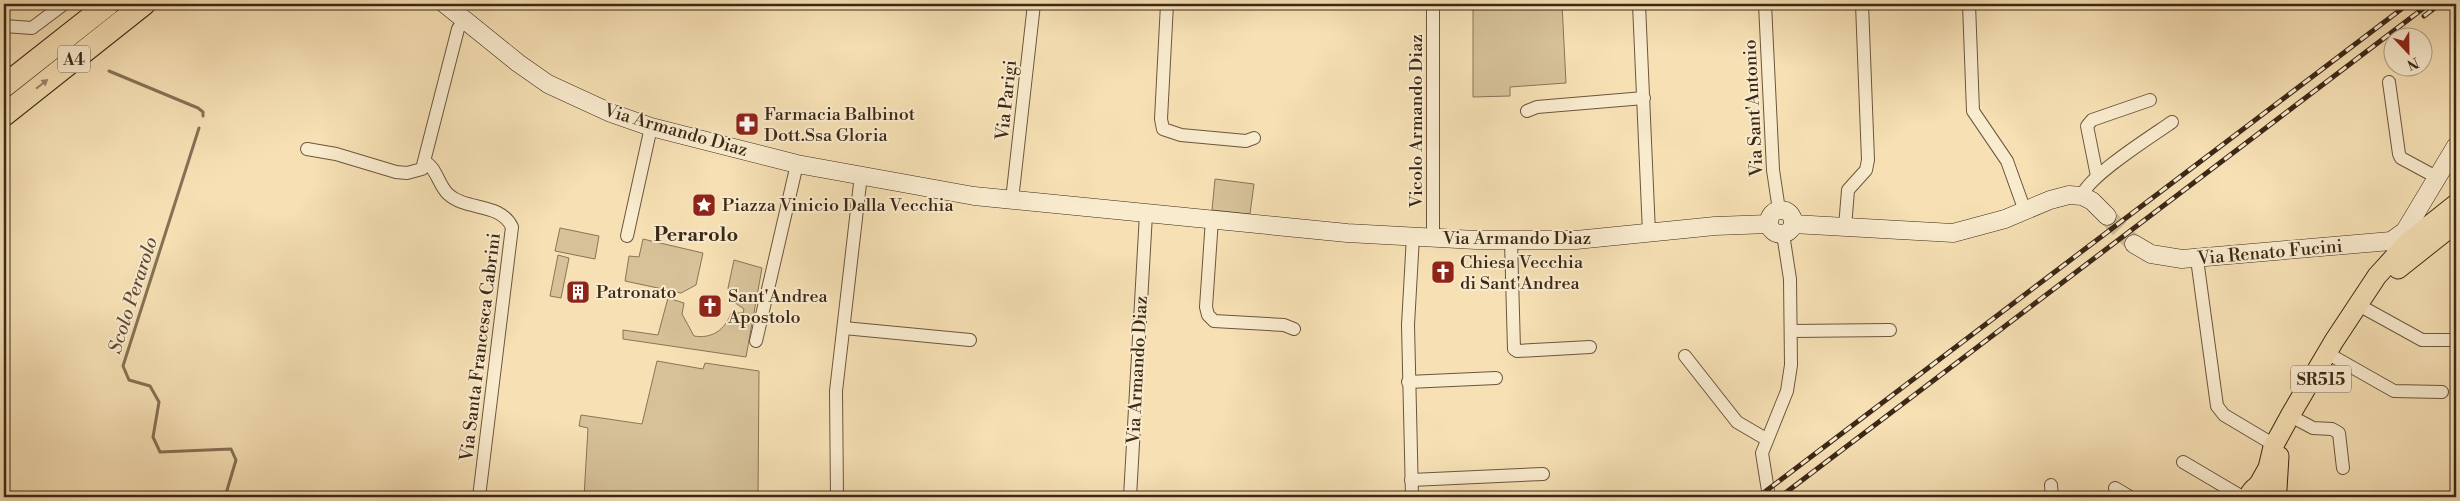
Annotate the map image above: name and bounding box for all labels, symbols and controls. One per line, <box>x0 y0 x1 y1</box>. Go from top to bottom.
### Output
north arrow <box>2382 28 2432 78</box>
street label: Vicolo Armando Diaz <box>1405 34 1428 209</box>
street label: Via Sant'Antonio <box>1738 39 1769 178</box>
road number: A4 <box>58 46 90 72</box>
text: N <box>2404 53 2421 74</box>
street label: Via Parigi <box>991 59 1022 142</box>
one-way arrow <box>35 79 48 90</box>
street label: Via Armando Diaz <box>600 99 750 162</box>
place label: Farmacia Balbinot Dott.Ssa Gloria <box>764 103 916 147</box>
pharmacy icon: Farmacia Balbinot Dott.Ssa Gloria <box>734 111 760 137</box>
place icon: Piazza Vinicio Dalla Vecchia <box>691 192 717 218</box>
place label: Piazza Vinicio Dalla Vecchia <box>722 194 954 217</box>
district label: Perarolo <box>654 223 738 248</box>
street label: Via Armando Diaz <box>1442 227 1591 250</box>
street label: Via Santa Francesca Cabrini <box>455 232 506 464</box>
water label: Scolo Perarolo <box>103 234 163 357</box>
street label: Via Renato Fucini <box>2196 235 2344 270</box>
place label: Chiesa Vecchia di Sant'Andrea <box>1460 251 1584 295</box>
church icon: Chiesa Vecchia di Sant'Andrea <box>1430 259 1456 285</box>
building icon: Patronato <box>565 279 591 305</box>
place label: Patronato <box>596 281 677 304</box>
place label: Sant'Andrea Apostolo <box>727 285 829 329</box>
church icon: Sant'Andrea Apostolo <box>697 293 723 319</box>
street label: Via Armando Diaz <box>1122 295 1153 446</box>
road number: SR515 <box>2291 366 2351 392</box>

